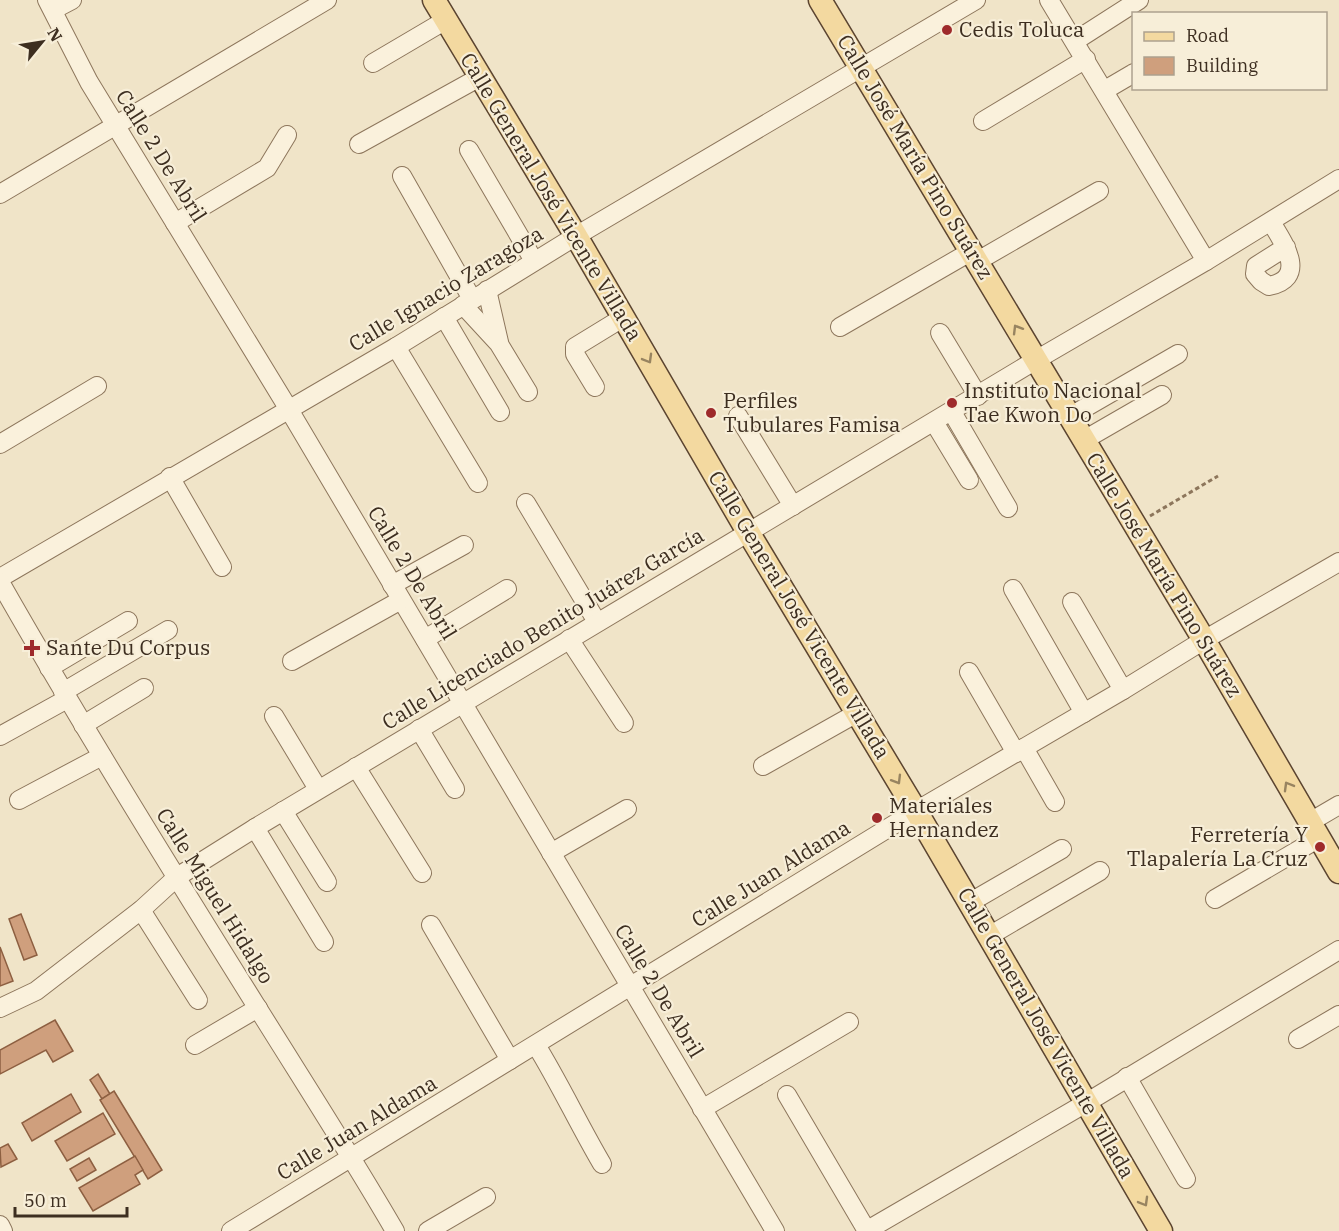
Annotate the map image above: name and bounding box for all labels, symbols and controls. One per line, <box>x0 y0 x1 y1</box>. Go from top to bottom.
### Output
north arrow <box>12 12 72 72</box>
legend <box>1132 12 1327 90</box>
place label: Cedis Toluca <box>959 15 1085 43</box>
marker: Cedis Toluca <box>940 23 954 37</box>
text: N <box>43 24 67 45</box>
text: Road <box>1186 24 1229 47</box>
street label: Calle José María Pino Suárez <box>831 29 1000 284</box>
street label: Calle General José Vicente Villada <box>454 47 649 346</box>
text: Building <box>1186 54 1258 77</box>
street label: Calle 2 De Abril <box>110 84 214 227</box>
street label: Calle Ignacio Zaragoza <box>343 219 548 357</box>
one-way arrow <box>1012 325 1024 335</box>
one-way arrow <box>640 353 652 363</box>
place label: Instituto Nacional Tae Kwon Do <box>964 376 1142 428</box>
place label: Perfiles Tubulares Famisa <box>723 386 900 438</box>
marker: Instituto Nacional Tae Kwon Do <box>945 396 959 410</box>
marker: Perfiles Tubulares Famisa <box>704 406 718 420</box>
street label: Calle José María Pino Suárez <box>1080 447 1249 702</box>
street label: Calle General José Vicente Villada <box>702 465 897 764</box>
street label: Calle 2 De Abril <box>362 500 464 645</box>
street label: Calle Licenciado Benito Juárez García <box>376 521 709 736</box>
place label: Sante Du Corpus <box>46 633 210 661</box>
marker: Sante Du Corpus <box>23 639 41 657</box>
one-way arrow <box>890 774 902 784</box>
one-way arrow <box>1284 782 1296 792</box>
place label: Materiales Hernandez <box>889 791 999 843</box>
street label: Calle Miguel Hidalgo <box>150 802 281 989</box>
marker: Materiales Hernandez <box>870 811 884 825</box>
street label: Calle Juan Aldama <box>686 813 855 933</box>
place label: Ferretería Y Tlapalería La Cruz <box>1127 820 1308 872</box>
marker: Ferretería Y Tlapalería La Cruz <box>1313 840 1327 854</box>
street label: Calle General José Vicente Villada <box>952 882 1142 1183</box>
street label: Calle 2 De Abril <box>609 918 711 1063</box>
street label: Calle Juan Aldama <box>271 1068 442 1186</box>
scale bar <box>15 1180 128 1218</box>
text: 50 m <box>24 1189 67 1212</box>
one-way arrow <box>1137 1196 1148 1206</box>

